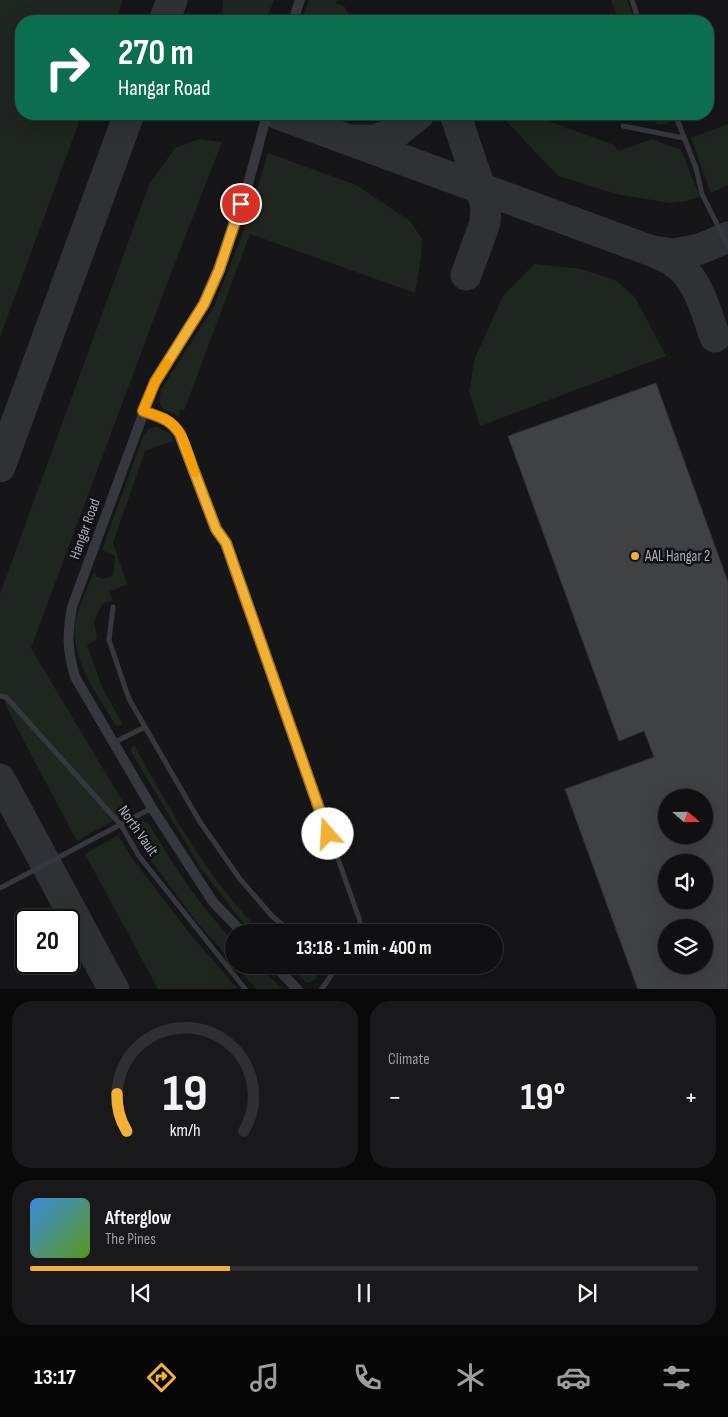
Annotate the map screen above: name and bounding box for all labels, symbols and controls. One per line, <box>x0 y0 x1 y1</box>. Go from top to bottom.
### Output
text: 270 m <box>118 32 194 75</box>
icon: right <box>35 35 100 100</box>
text: Hangar Road <box>118 75 211 102</box>
pin <box>220 183 262 225</box>
icon: arrive <box>227 190 255 218</box>
street label: Hangar Road <box>65 496 105 562</box>
place label: AAL Hangar 2 <box>644 547 710 566</box>
marker: AAL Hangar 2 <box>629 550 641 562</box>
north arrow <box>658 789 712 844</box>
map controls <box>658 789 713 974</box>
street label: North Vault <box>114 802 162 860</box>
position arrow <box>301 807 353 859</box>
button: sound <box>658 854 713 909</box>
speed limit sign: 20 <box>15 909 80 974</box>
button: layers <box>658 919 713 974</box>
text: 13:18 · 1 min · 400 m <box>296 937 432 960</box>
text: Climate <box>388 1050 430 1069</box>
text: 19 <box>162 1063 208 1126</box>
text: 19° <box>521 1075 565 1120</box>
text: − <box>388 1081 402 1114</box>
text: + <box>684 1081 698 1114</box>
text: km/h <box>170 1120 200 1141</box>
text: Afterglow <box>105 1207 171 1230</box>
text: The Pines <box>105 1230 156 1249</box>
icon: previous <box>127 1279 155 1307</box>
icon: pause <box>350 1279 378 1307</box>
icon: next <box>573 1279 601 1307</box>
icon: directions <box>144 1360 179 1395</box>
icon: music <box>247 1360 282 1395</box>
icon: phone <box>350 1360 385 1395</box>
icon: climate <box>453 1360 488 1395</box>
icon: car <box>556 1360 591 1395</box>
icon: filters <box>659 1360 694 1395</box>
text: 13:17 <box>34 1364 76 1391</box>

